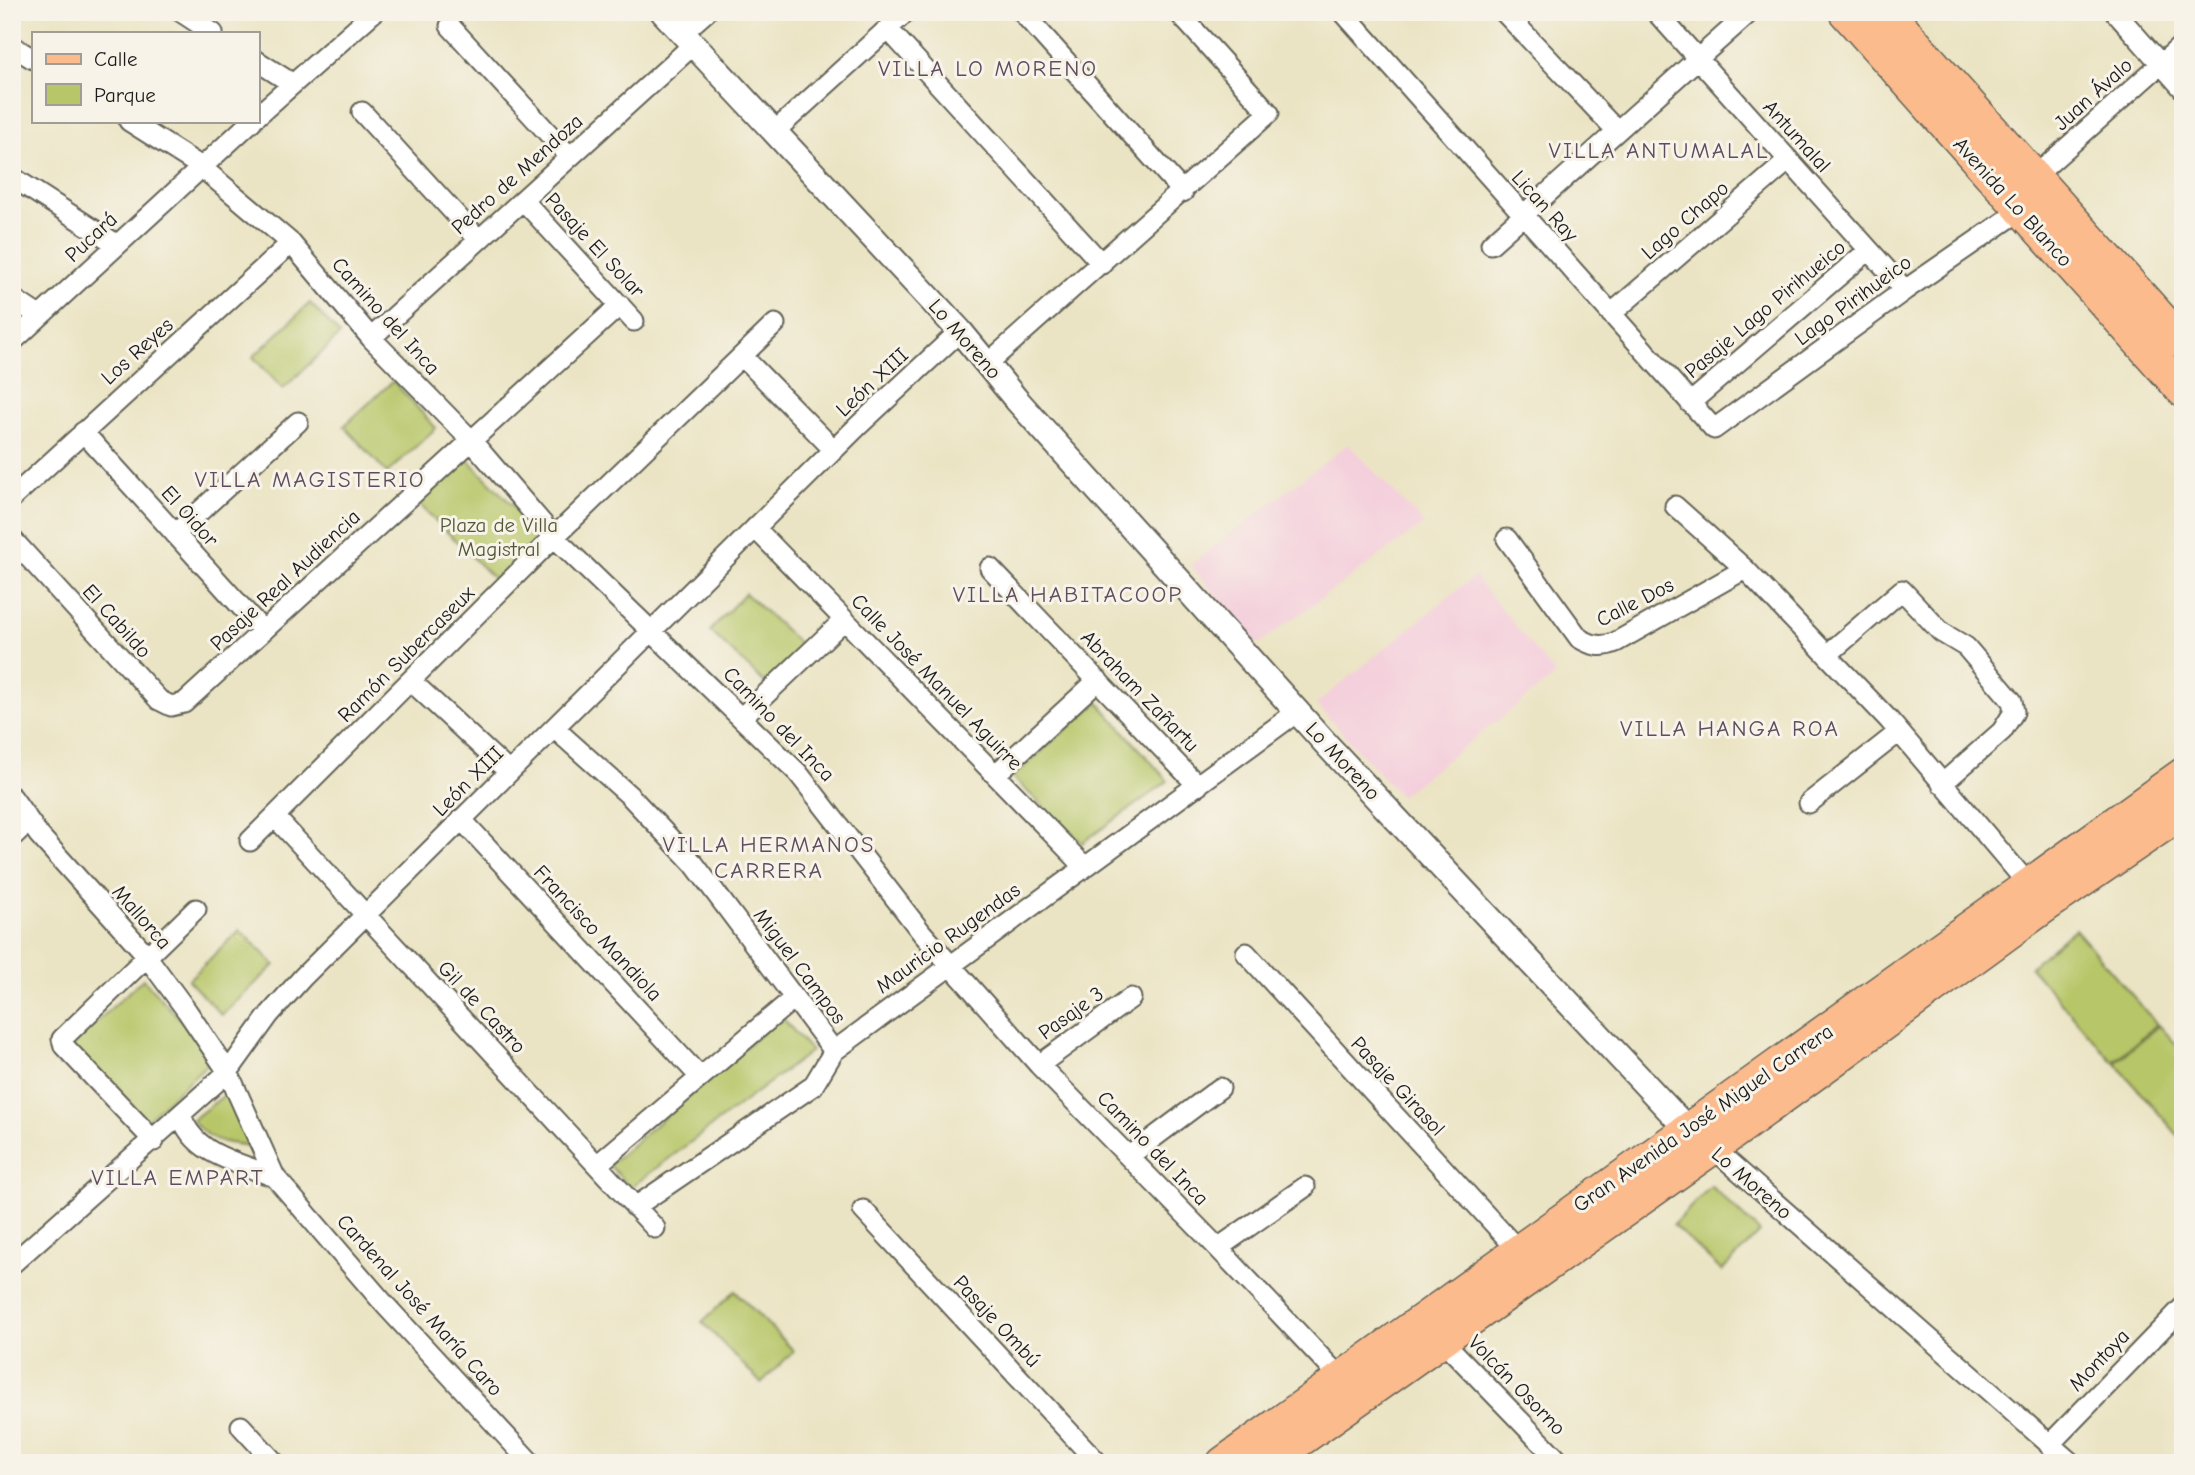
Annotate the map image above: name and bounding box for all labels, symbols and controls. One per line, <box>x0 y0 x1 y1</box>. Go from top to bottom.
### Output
legend <box>32 32 259 122</box>
text: Calle <box>94 47 137 71</box>
street label: Juan Ávalo <box>2049 53 2137 135</box>
district label: VILLA LO MORENO <box>878 55 1098 82</box>
text: Parque <box>94 83 156 107</box>
street label: Antumalal <box>1758 95 1836 177</box>
street label: Pedro de Mendoza <box>446 109 588 239</box>
street label: Avenida Lo Blanco <box>1949 132 2077 272</box>
district label: VILLA ANTUMALAL <box>1549 137 1769 164</box>
street label: Lican Ray <box>1507 166 1584 247</box>
street label: Lago Chapo <box>1637 176 1733 264</box>
street label: Pasaje El Solar <box>540 188 650 303</box>
street label: Pucará <box>60 207 122 267</box>
street label: Pasaje Lago Pirihueico <box>1680 235 1850 383</box>
street label: Lago Pirihueico <box>1790 250 1916 350</box>
street label: Camino del Inca <box>327 252 445 380</box>
street label: Lo Moreno <box>924 294 1006 384</box>
street label: Los Reyes <box>96 313 178 389</box>
street label: León XIII <box>831 343 913 421</box>
district label: VILLA MAGISTERIO <box>195 466 425 493</box>
street label: El Oidor <box>157 481 224 552</box>
street label: Pasaje Real Audiencia <box>205 505 365 655</box>
park label: Plaza de Villa Magistral <box>440 513 558 561</box>
street label: Calle Dos <box>1592 572 1678 632</box>
street label: El Cabildo <box>78 579 156 663</box>
street label: Ramón Subercaseux <box>333 581 479 727</box>
district label: VILLA HABITACOOP <box>953 581 1183 608</box>
street label: Calle José Manuel Aguirre <box>846 589 1028 775</box>
street label: Abraham Zañartu <box>1076 625 1204 757</box>
street label: Camino del Inca <box>718 662 840 786</box>
district label: VILLA HANGA ROA <box>1620 715 1840 742</box>
street label: Lo Moreno <box>1301 717 1385 805</box>
street label: León XIII <box>428 741 508 821</box>
district label: VILLA HERMANOS CARRERA <box>663 831 875 884</box>
street label: Francisco Mandiola <box>529 860 667 1006</box>
street label: Mauricio Rugendas <box>871 878 1025 998</box>
street label: Mallorca <box>108 880 176 954</box>
street label: Miguel Campos <box>749 904 851 1028</box>
street label: Gil de Castro <box>433 956 531 1058</box>
street label: Pasaje 3 <box>1034 981 1108 1045</box>
street label: Gran Avenida José Miguel Carrera <box>1569 1019 1837 1217</box>
street label: Pasaje Girasol <box>1346 1031 1450 1141</box>
street label: Camino del Inca <box>1092 1086 1214 1210</box>
street label: Lo Moreno <box>1707 1142 1797 1224</box>
district label: VILLA EMPART <box>91 1164 265 1191</box>
street label: Cardenal José María Caro <box>332 1209 508 1401</box>
street label: Pasaje Ombú <box>948 1270 1046 1372</box>
street label: Montoya <box>2064 1324 2134 1396</box>
street label: Volcán Osorno <box>1463 1330 1571 1440</box>

